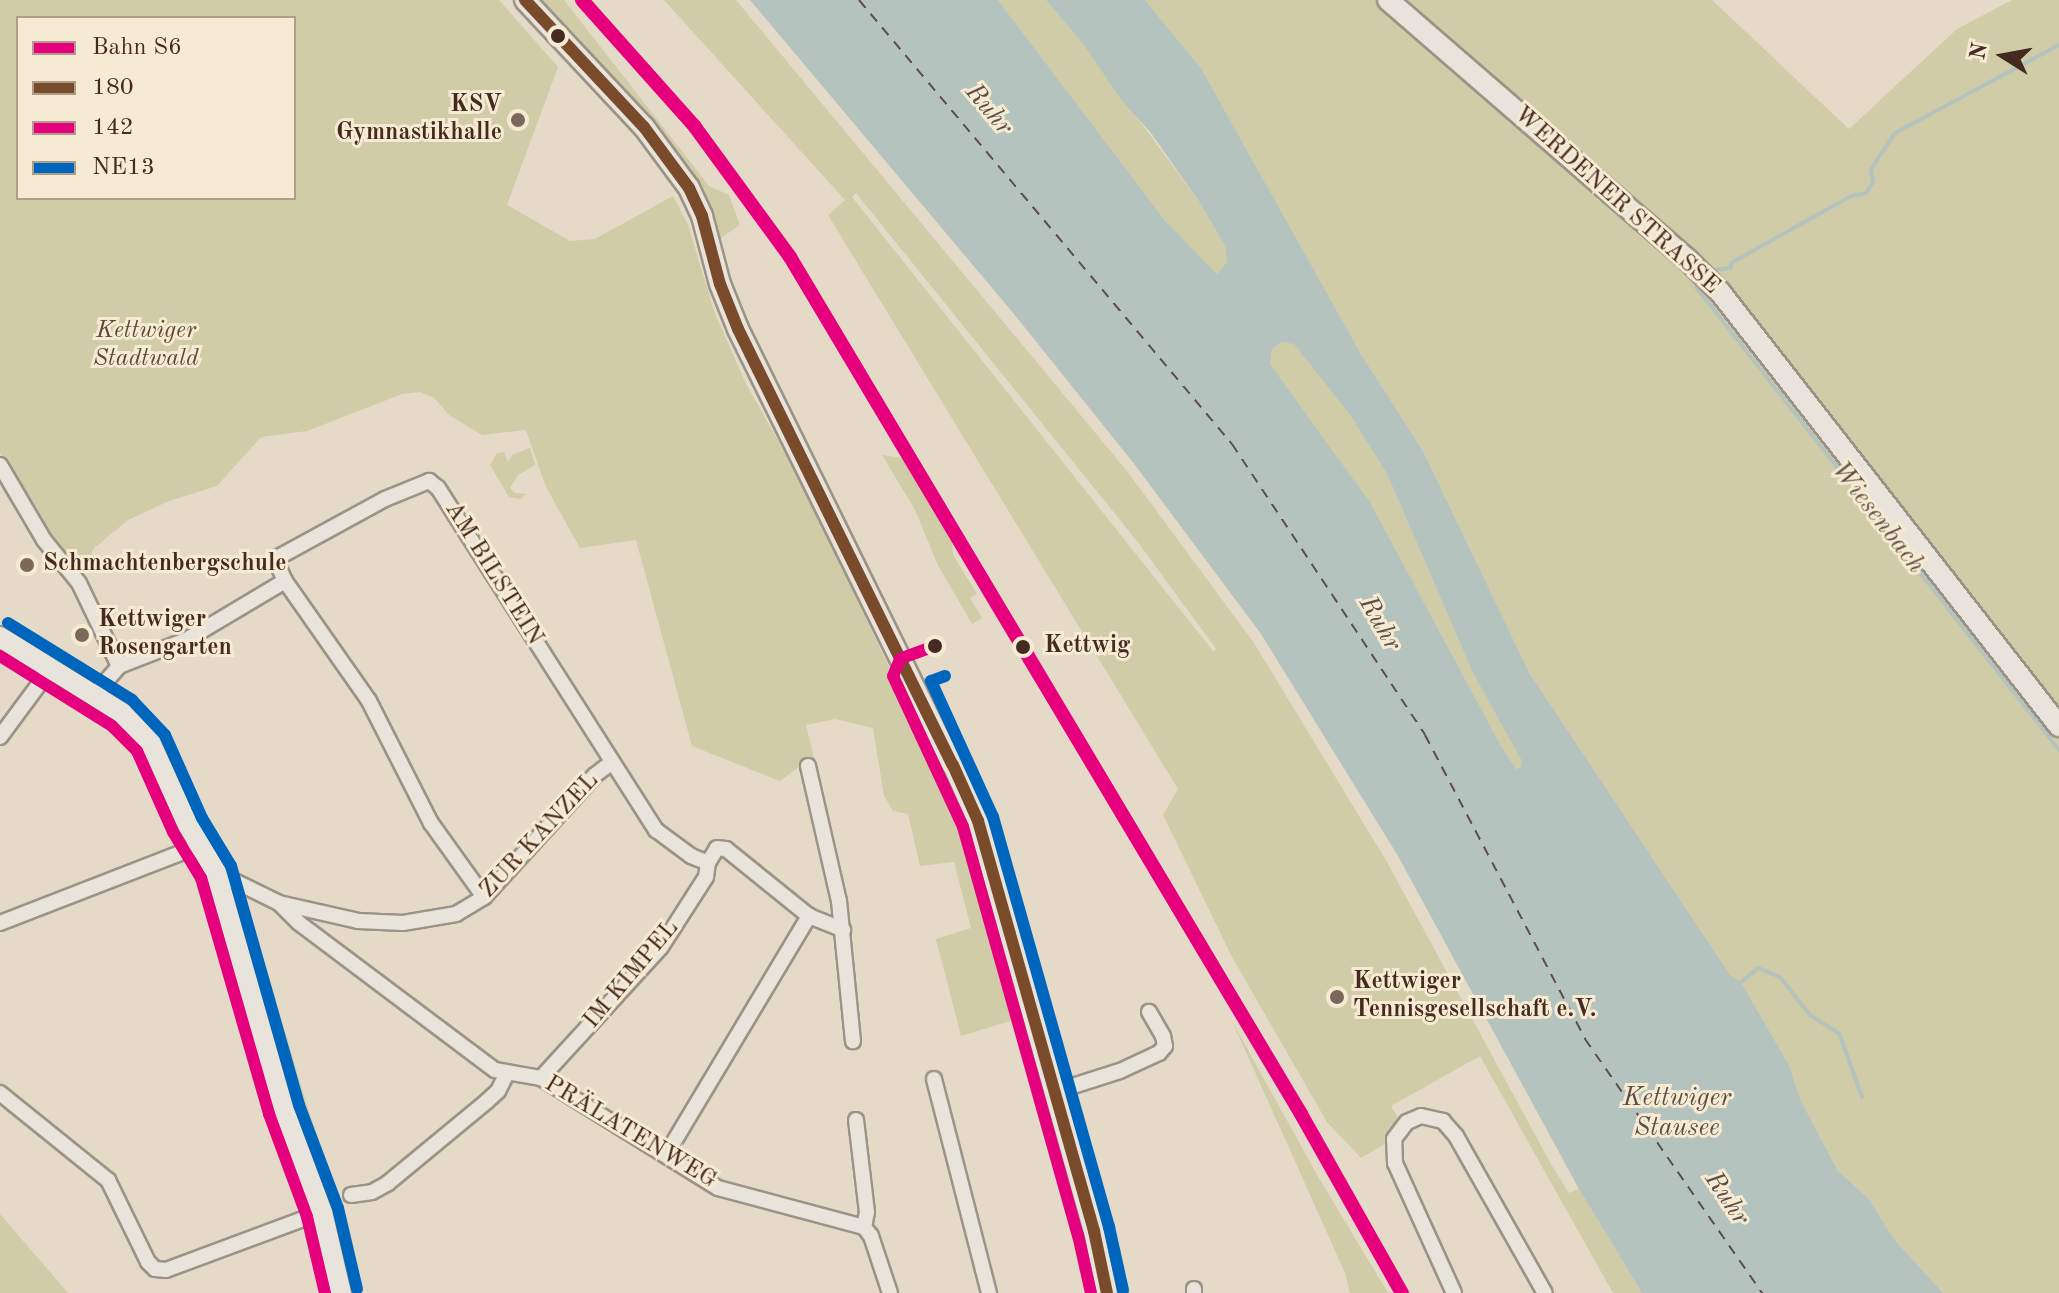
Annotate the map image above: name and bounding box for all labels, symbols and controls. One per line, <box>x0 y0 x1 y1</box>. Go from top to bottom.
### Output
legend <box>16 16 296 200</box>
north arrow <box>1963 16 2043 96</box>
unlabelled marker <box>550 28 566 44</box>
text: Bahn S6 <box>92 36 182 60</box>
text: N <box>1967 41 1992 62</box>
text: 180 <box>92 76 134 100</box>
water label: Ruhr <box>957 78 1019 142</box>
place label: KSV Gymnastikhalle <box>336 92 502 148</box>
street label: WERDENER STRASSE <box>1507 101 1725 301</box>
marker: KSV Gymnastikhalle <box>509 111 527 129</box>
text: 142 <box>92 116 134 140</box>
text: NE13 <box>92 156 155 180</box>
park label: Kettwiger Stadtwald <box>93 318 199 374</box>
water label: Wiesenbach <box>1824 456 1930 580</box>
street label: AM BILSTEIN <box>437 497 549 651</box>
place label: Schmachtenbergschule <box>43 551 287 579</box>
marker: Schmachtenbergschule <box>18 556 36 574</box>
water label: Ruhr <box>1351 591 1407 657</box>
place label: Kettwiger Rosengarten <box>98 607 232 663</box>
marker: Kettwiger Rosengarten <box>73 626 91 644</box>
marker: Kettwig <box>1009 633 1037 661</box>
place label: Kettwig <box>1044 633 1130 661</box>
unlabelled marker <box>927 638 943 654</box>
street label: ZUR KANZEL <box>474 767 606 905</box>
street label: IM KIMPEL <box>578 915 686 1035</box>
place label: Kettwiger Tennisgesellschaft e.V. <box>1353 969 1596 1025</box>
marker: Kettwiger Tennisgesellschaft e.V. <box>1328 988 1346 1006</box>
street label: PRÄLATENWEG <box>539 1070 721 1196</box>
water label: Kettwiger Stausee <box>1623 1083 1731 1144</box>
water label: Ruhr <box>1697 1166 1755 1232</box>

